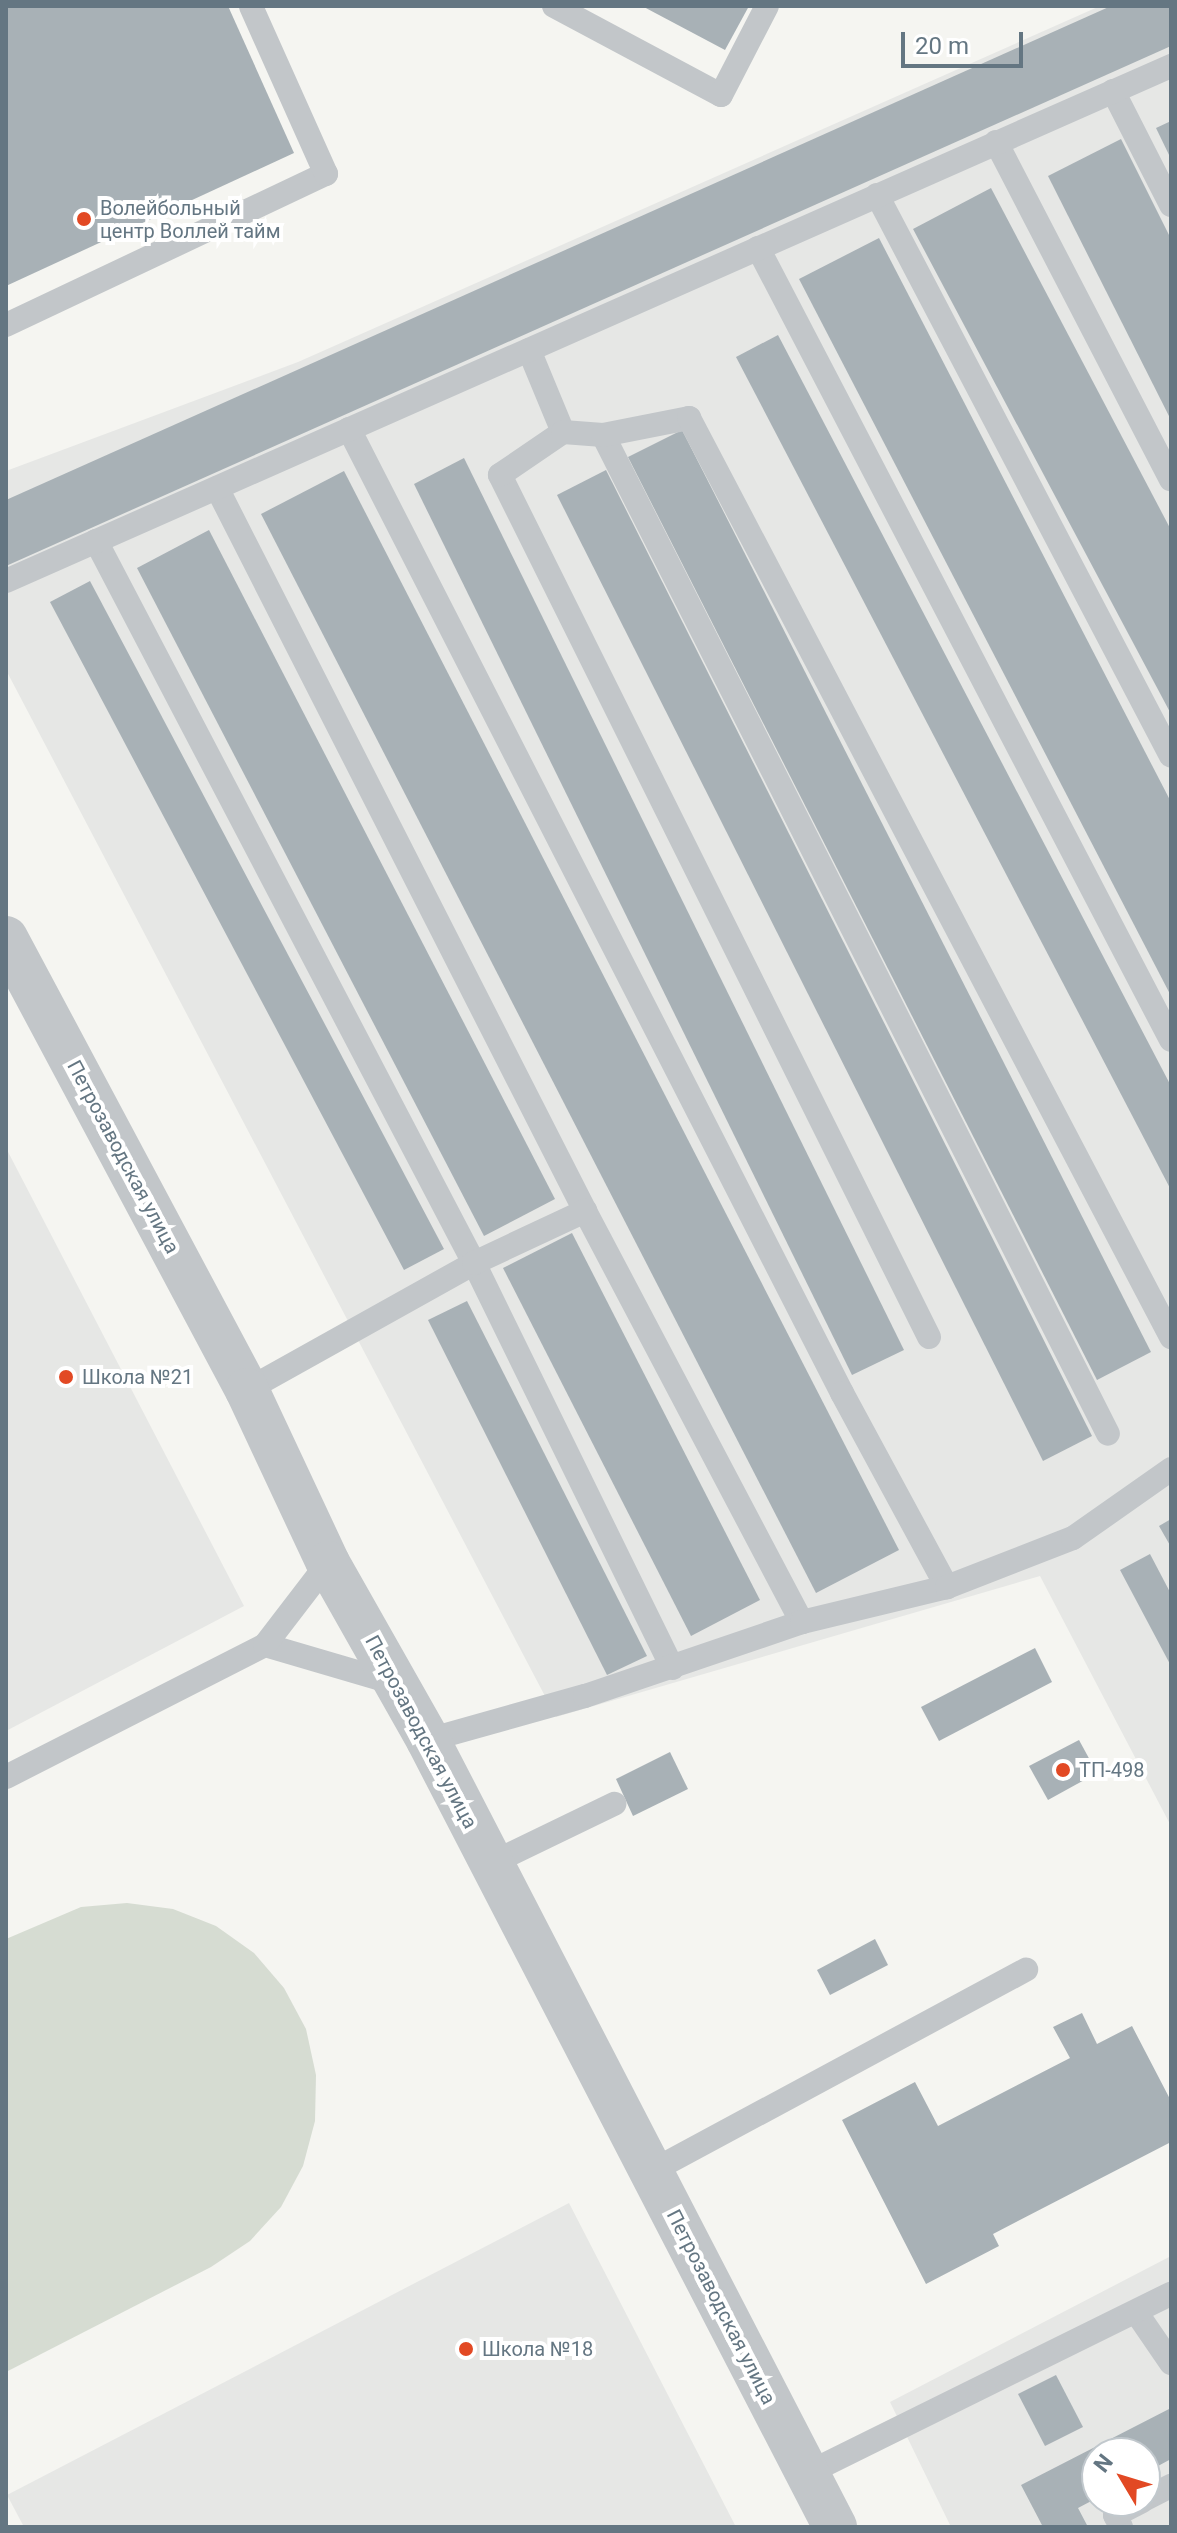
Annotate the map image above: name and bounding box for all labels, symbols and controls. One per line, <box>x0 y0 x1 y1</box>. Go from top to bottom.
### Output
scale bar <box>905 16 1027 66</box>
text: 20 m <box>915 32 969 60</box>
place label: Волейбольный центр Воллей тайм <box>100 196 280 243</box>
marker: Волейбольный центр Воллей тайм <box>75 210 93 228</box>
street label: Петрозаводская улица <box>62 1056 184 1258</box>
place label: Школа №21 <box>82 1365 193 1389</box>
marker: Школа №21 <box>57 1368 75 1386</box>
street label: Петрозаводская улица <box>360 1631 482 1833</box>
place label: ТП-498 <box>1079 1758 1144 1782</box>
marker: ТП-498 <box>1054 1761 1072 1779</box>
street label: Петрозаводская улица <box>661 2206 781 2408</box>
place label: Школа №18 <box>482 2337 593 2361</box>
marker: Школа №18 <box>457 2340 475 2358</box>
north arrow <box>1081 2437 1161 2517</box>
text: N <box>1089 2449 1118 2477</box>

